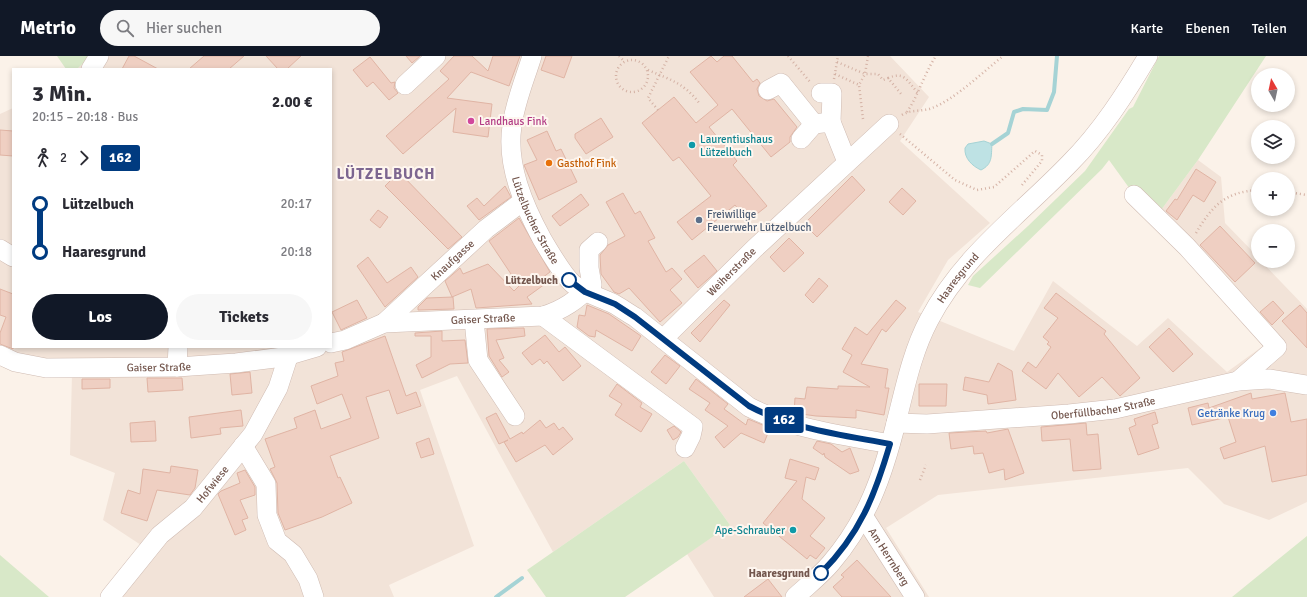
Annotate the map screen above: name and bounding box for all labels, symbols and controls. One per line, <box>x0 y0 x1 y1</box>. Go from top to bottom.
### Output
search box <box>100 10 380 46</box>
text: Metrio <box>20 16 76 40</box>
icon: search <box>114 17 136 39</box>
text: Hier suchen <box>146 19 222 37</box>
text: Karte <box>1131 20 1163 37</box>
text: Ebenen <box>1185 20 1230 37</box>
text: Teilen <box>1252 20 1287 37</box>
north arrow <box>1251 68 1295 112</box>
map controls <box>1251 68 1295 268</box>
text: 3 Min. <box>32 80 92 107</box>
text: 2.00 € <box>272 93 312 111</box>
text: 20:15 – 20:18 · Bus <box>32 109 138 125</box>
place label: Landhaus Fink <box>479 115 548 128</box>
marker: Landhaus Fink <box>466 116 476 126</box>
button: layers <box>1251 120 1295 164</box>
place label: Laurentiushaus Lützelbuch <box>700 133 773 159</box>
marker: Laurentiushaus Lützelbuch <box>687 140 697 150</box>
icon: walk <box>32 147 54 169</box>
icon: forward <box>73 147 95 169</box>
text: 162 <box>109 149 132 166</box>
text: 2 <box>60 150 67 166</box>
place label: Gasthof Fink <box>557 157 617 170</box>
marker: Gasthof Fink <box>544 158 554 168</box>
district label: LÜTZELBUCH <box>336 165 436 183</box>
button: + <box>1251 172 1295 216</box>
street label: Lützelbucher Straße <box>509 175 562 266</box>
text: Lützelbuch <box>62 195 134 213</box>
text: 20:17 <box>280 196 312 212</box>
place label: Freiwillige Feuerwehr Lützelbuch <box>707 208 811 234</box>
marker: Freiwillige Feuerwehr Lützelbuch <box>694 215 704 225</box>
button: − <box>1251 224 1295 268</box>
street label: Knaufgasse <box>428 237 477 283</box>
text: Haaresgrund <box>62 243 146 261</box>
text: 20:18 <box>280 244 312 260</box>
street label: Weiherstraße <box>704 244 758 298</box>
street label: Haaresgrund <box>934 250 981 305</box>
marker: Lützelbuch <box>561 272 577 288</box>
place label: Lützelbuch <box>505 274 558 287</box>
button: Los <box>32 294 168 340</box>
button: Tickets <box>176 294 312 340</box>
street label: Gaiser Straße <box>451 311 516 327</box>
street label: Gaiser Straße <box>127 360 192 374</box>
street label: Oberfüllbacher Straße <box>1050 394 1157 422</box>
line badge: 162 <box>761 407 807 433</box>
place label: Getränke Krug <box>1197 407 1265 420</box>
marker: Getränke Krug <box>1268 408 1278 418</box>
text: 162 <box>773 411 795 428</box>
street label: Hofwiese <box>193 463 231 505</box>
place label: Ape-Schrauber <box>715 524 785 537</box>
marker: Ape-Schrauber <box>788 525 798 535</box>
street label: Am Herrnberg <box>866 525 913 588</box>
marker: Haaresgrund <box>813 565 829 581</box>
place label: Haaresgrund <box>748 567 810 580</box>

